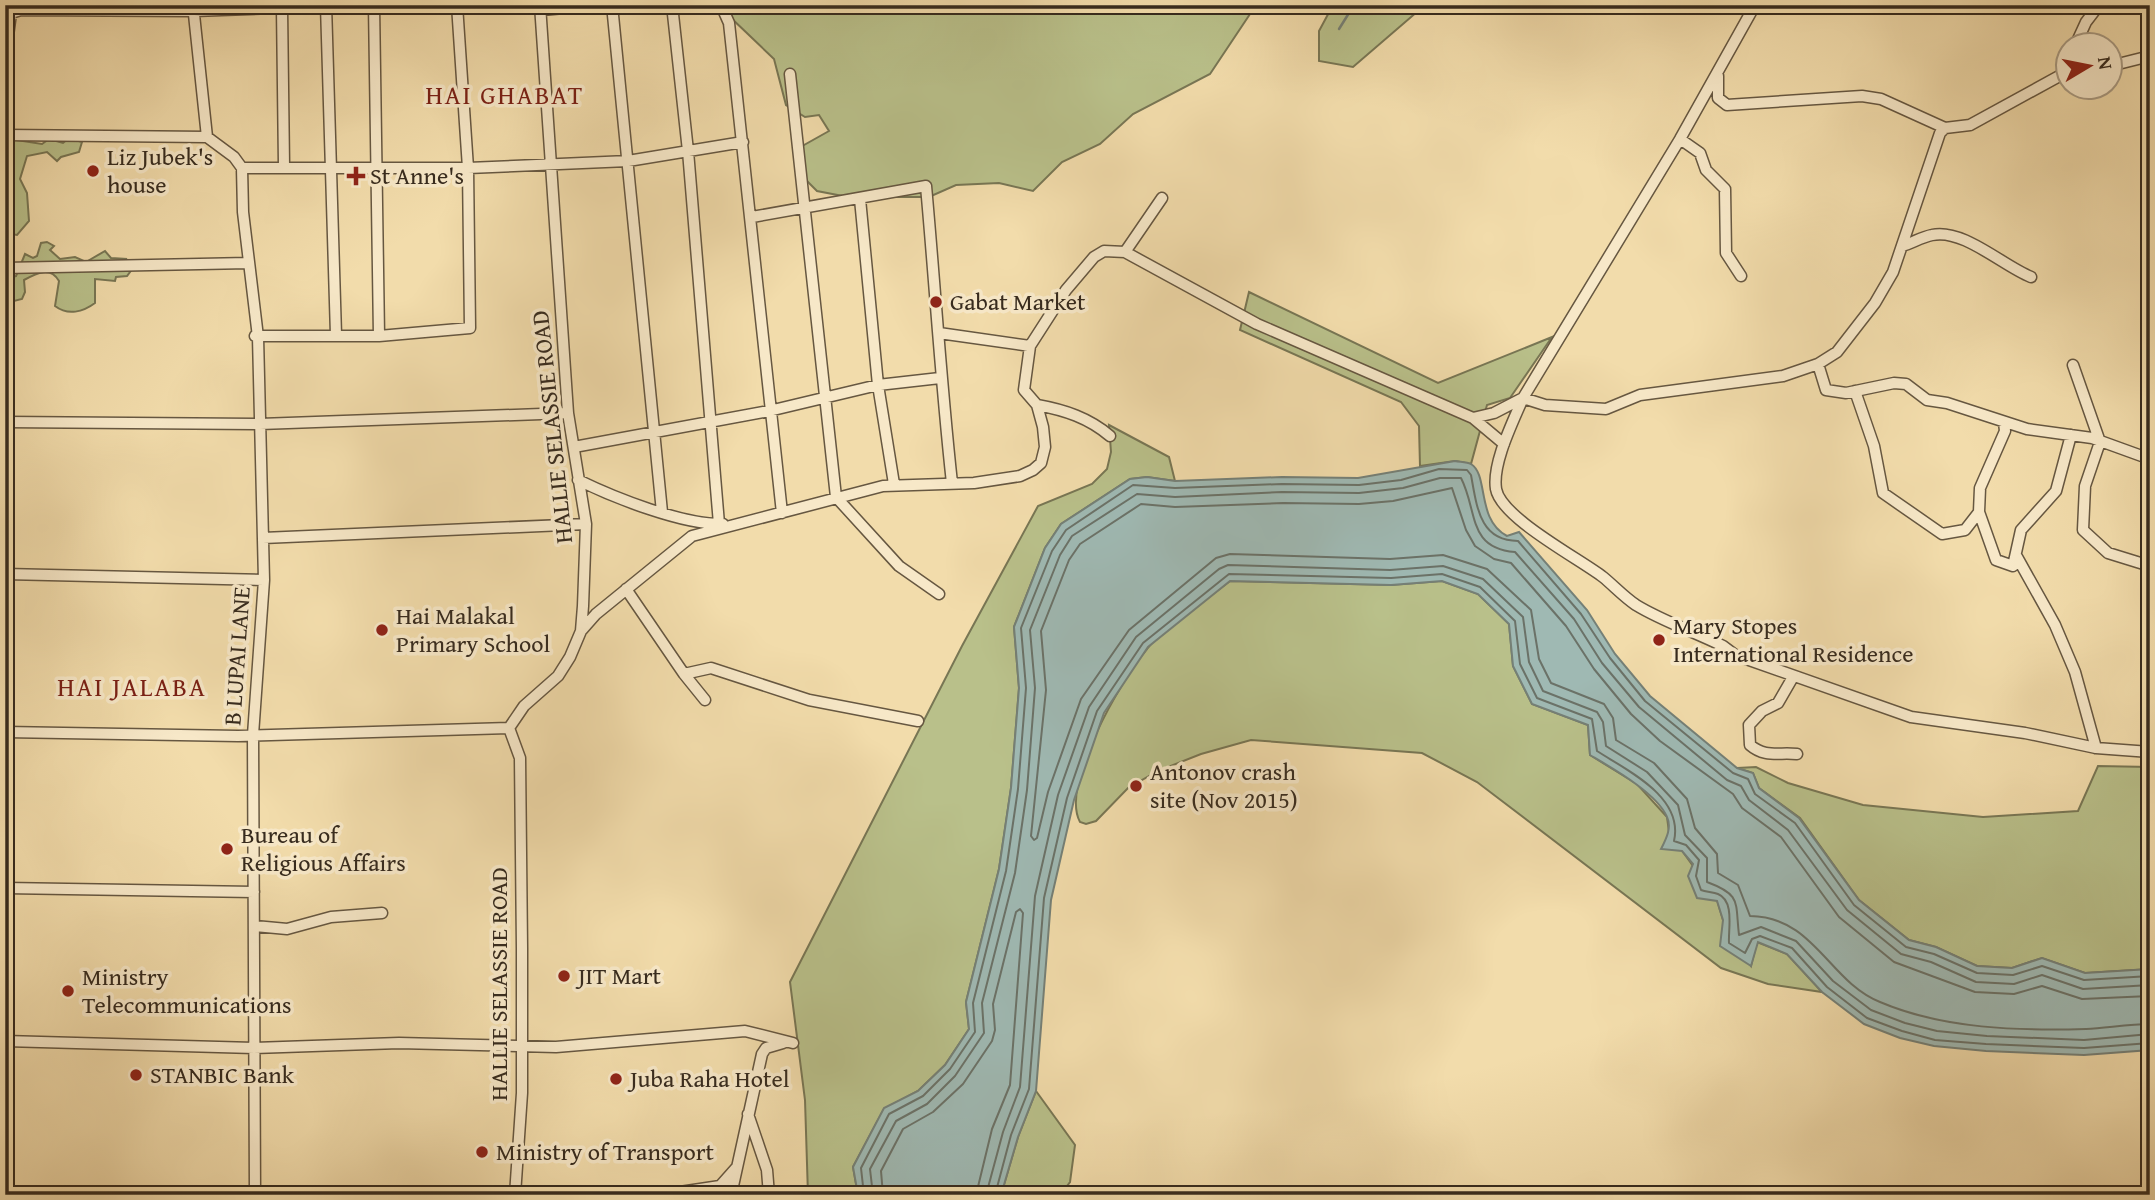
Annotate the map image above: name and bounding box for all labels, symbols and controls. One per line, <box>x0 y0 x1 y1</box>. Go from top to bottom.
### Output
north arrow <box>2054 32 2124 102</box>
text: N <box>2091 54 2121 72</box>
district label: HAI GHABAT <box>426 75 584 114</box>
place label: Liz Jubek's house <box>107 139 213 202</box>
place label: St Anne's <box>370 158 464 193</box>
marker: Liz Jubek's house <box>85 163 101 179</box>
marker: St Anne's <box>348 168 364 184</box>
place label: Gabat Market <box>950 284 1086 319</box>
marker: Gabat Market <box>928 294 944 310</box>
street label: HALLIE SELASSIE ROAD <box>522 309 581 545</box>
street label: B LUPAI LANE <box>214 585 259 727</box>
place label: Hai Malakal Primary School <box>396 598 551 661</box>
place label: Mary Stopes International Residence <box>1673 608 1913 671</box>
marker: Hai Malakal Primary School <box>374 622 390 638</box>
marker: Mary Stopes International Residence <box>1651 632 1667 648</box>
district label: HAI JALABA <box>57 667 207 706</box>
place label: Antonov crash site (Nov 2015) <box>1150 754 1298 817</box>
marker: Antonov crash site (Nov 2015) <box>1128 778 1144 794</box>
place label: Bureau of Religious Affairs <box>241 817 406 880</box>
marker: Bureau of Religious Affairs <box>219 841 235 857</box>
street label: HALLIE SELASSIE ROAD <box>481 867 516 1101</box>
place label: JIT Mart <box>575 958 662 993</box>
place label: Ministry Telecommunications <box>82 959 292 1022</box>
marker: JIT Mart <box>556 968 572 984</box>
marker: Ministry Telecommunications <box>60 983 76 999</box>
place label: STANBIC Bank <box>150 1057 295 1092</box>
place label: Juba Raha Hotel <box>627 1061 790 1096</box>
marker: STANBIC Bank <box>128 1067 144 1083</box>
marker: Juba Raha Hotel <box>608 1071 624 1087</box>
place label: Ministry of Transport <box>496 1134 715 1169</box>
marker: Ministry of Transport <box>474 1144 490 1160</box>

